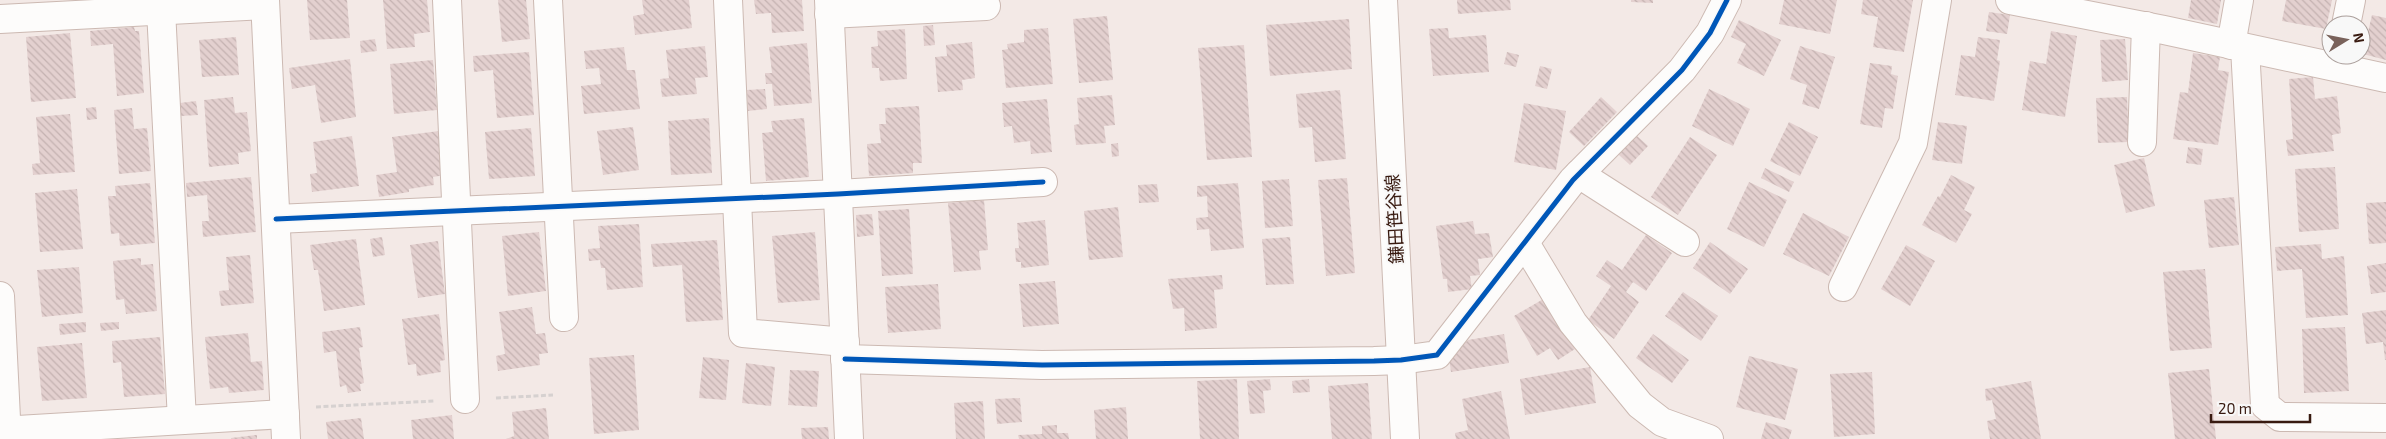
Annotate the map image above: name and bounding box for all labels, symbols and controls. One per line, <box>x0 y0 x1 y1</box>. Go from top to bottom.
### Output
north arrow <box>2321 15 2371 65</box>
text: N <box>2350 31 2369 44</box>
street label: 鎌田笹谷線 <box>1381 173 1407 265</box>
scale bar <box>2211 392 2310 424</box>
text: 20 m <box>2218 399 2252 417</box>

